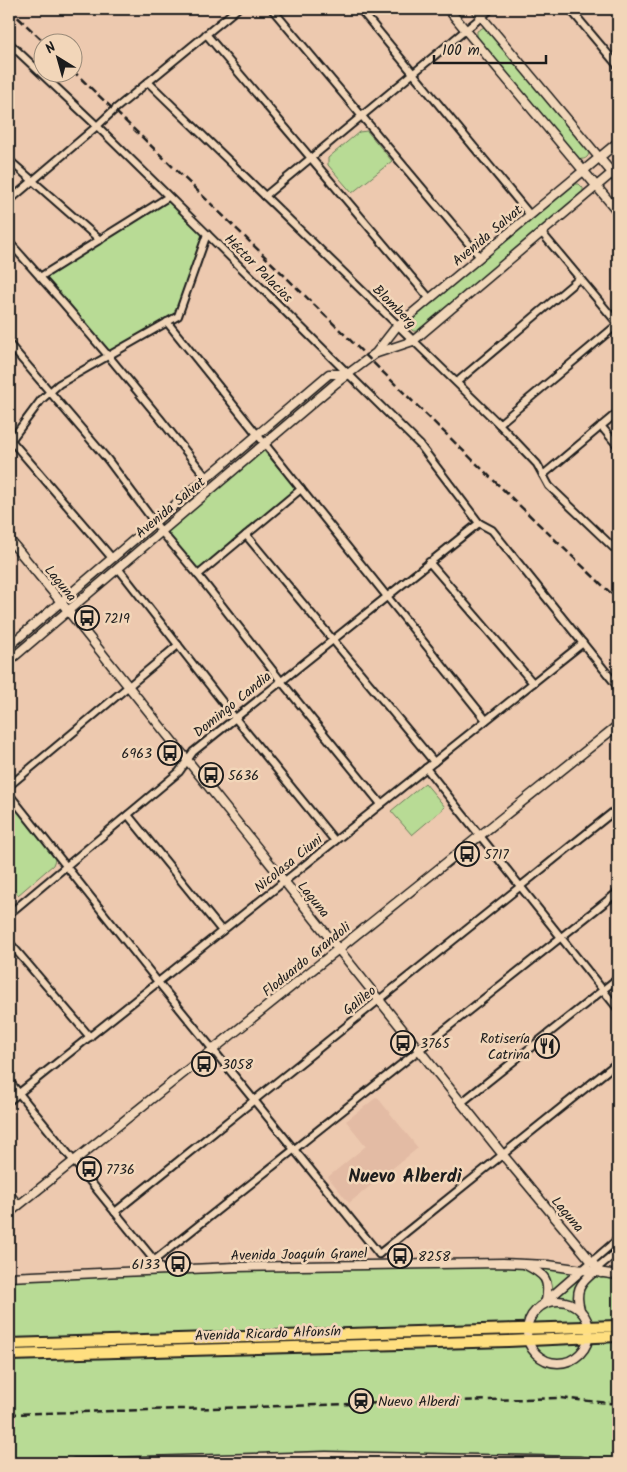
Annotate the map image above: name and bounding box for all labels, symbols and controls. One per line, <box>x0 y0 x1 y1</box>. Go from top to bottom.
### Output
north arrow <box>32 32 82 82</box>
scale bar <box>434 32 547 64</box>
text: N <box>41 37 61 60</box>
text: 100 m <box>442 39 480 63</box>
street label: Avenida Salvat <box>448 199 528 272</box>
street label: Héctor Palacios <box>219 229 298 308</box>
street label: Blomberg <box>367 280 421 334</box>
street label: Avenida Salvat <box>131 471 211 544</box>
street label: Laguna <box>39 561 82 607</box>
bus stop icon: 7219 <box>74 605 100 631</box>
place label: 7219 <box>104 608 130 630</box>
street label: Domingo Candia <box>189 666 277 743</box>
bus stop icon: 6963 <box>157 740 183 766</box>
place label: 6963 <box>122 743 152 765</box>
bus stop icon: 5636 <box>198 762 224 788</box>
place label: 5636 <box>228 765 259 787</box>
street label: Nicolasa Ciuni <box>250 829 328 898</box>
bus stop icon: 5717 <box>454 841 480 867</box>
place label: 5717 <box>484 844 509 866</box>
street label: Laguna <box>292 877 335 923</box>
street label: Floduardo Grandoli <box>258 917 356 1002</box>
street label: Galileo <box>338 980 381 1021</box>
place label: Rotisería Catrina <box>480 1028 530 1066</box>
bus stop icon: 3765 <box>390 1030 416 1056</box>
place label: 3765 <box>420 1033 451 1055</box>
restaurant icon: Rotisería Catrina <box>534 1033 560 1059</box>
bus stop icon: 3058 <box>191 1051 217 1077</box>
place label: 3058 <box>222 1054 254 1076</box>
bus stop icon: 7736 <box>76 1156 102 1182</box>
place label: 7736 <box>106 1159 135 1181</box>
district label: Nuevo Alberdi <box>348 1162 463 1192</box>
street label: Laguna <box>545 1192 589 1238</box>
street label: Avenida Joaquín Granel <box>230 1243 368 1267</box>
bus stop icon: 8258 <box>387 1243 413 1269</box>
place label: 8258 <box>418 1246 451 1268</box>
bus stop icon: 6133 <box>165 1251 191 1277</box>
place label: 6133 <box>132 1254 160 1276</box>
street label: Avenida Ricardo Alfonsín <box>195 1320 342 1348</box>
station icon: Nuevo Alberdi <box>348 1388 374 1414</box>
place label: Nuevo Alberdi <box>378 1391 460 1413</box>

